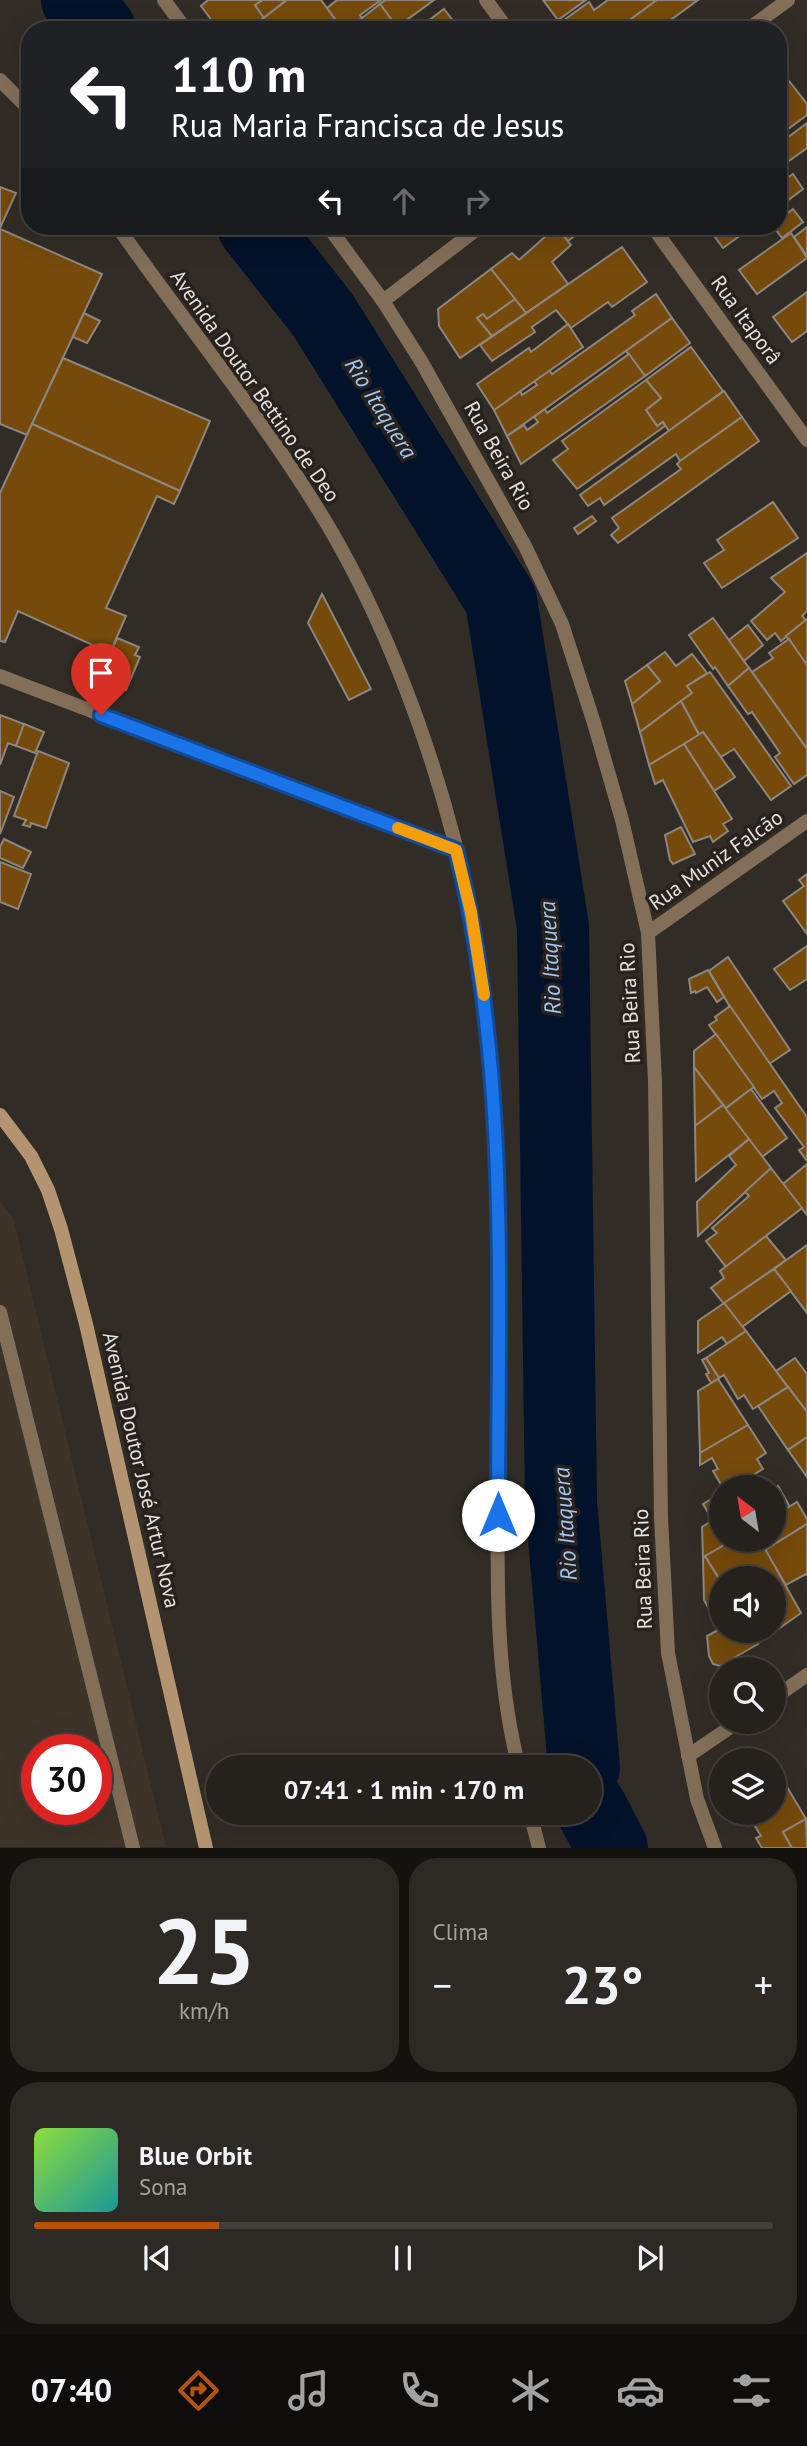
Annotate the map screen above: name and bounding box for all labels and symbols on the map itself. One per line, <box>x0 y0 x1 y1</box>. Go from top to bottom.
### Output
street label: Avenida Doutor Bettino de Deo <box>165 264 346 507</box>
street label: Rua Itaporâ <box>705 270 788 369</box>
water label: Rio Itaquera <box>339 352 424 464</box>
street label: Rua Beira Rio <box>458 396 541 515</box>
pin <box>71 643 131 715</box>
street label: Rua Muniz Falcão <box>643 803 788 916</box>
water label: Rio Itaquera <box>532 900 567 1016</box>
street label: Rua Beira Rio <box>613 942 646 1064</box>
street label: Avenida Doutor José Artur Nova <box>97 1329 186 1611</box>
water label: Rio Itaquera <box>546 1466 583 1582</box>
north arrow <box>709 1475 786 1552</box>
position arrow <box>461 1478 535 1552</box>
street label: Rua Beira Rio <box>627 1508 658 1630</box>
speed limit sign: 30 <box>21 1734 112 1825</box>

